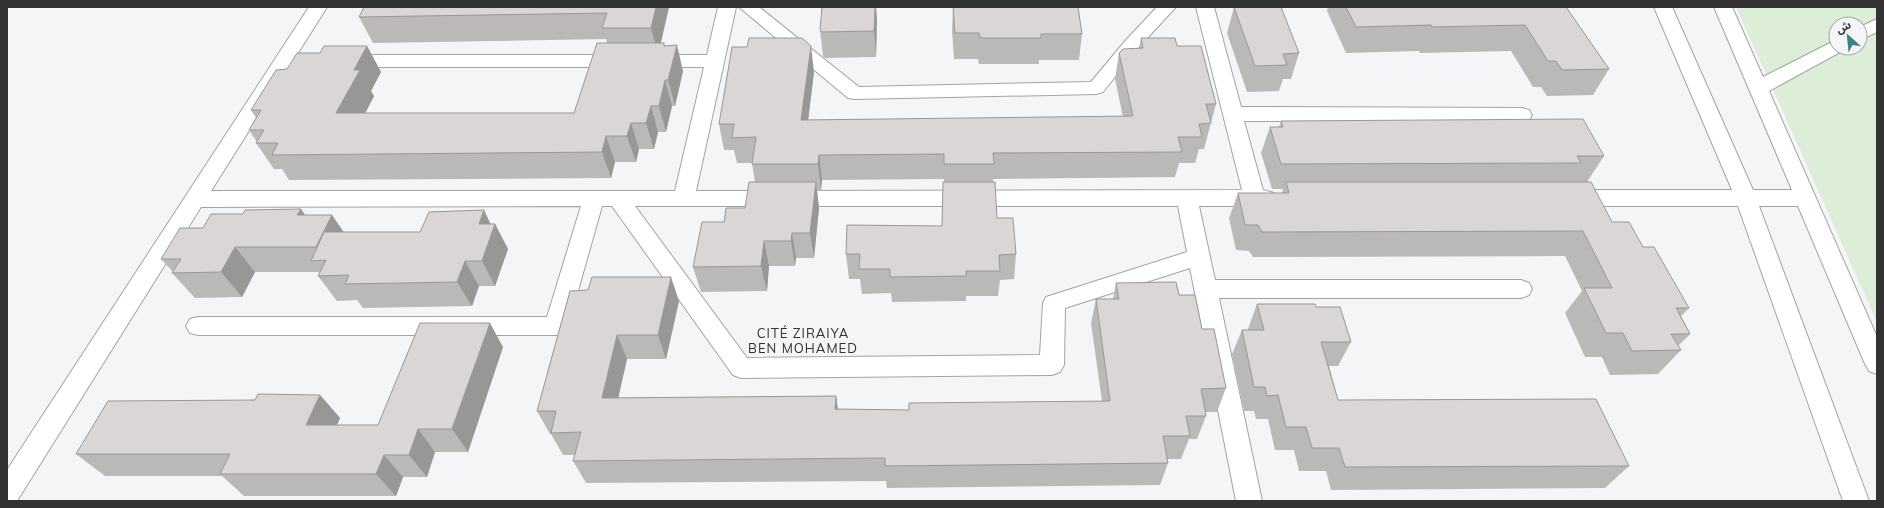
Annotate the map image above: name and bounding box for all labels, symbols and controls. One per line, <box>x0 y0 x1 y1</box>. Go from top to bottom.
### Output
north arrow <box>1828 16 1868 56</box>
text: ش <box>1834 17 1853 37</box>
district label: CITÉ ZIRAIYA BEN MOHAMED <box>748 325 858 356</box>

